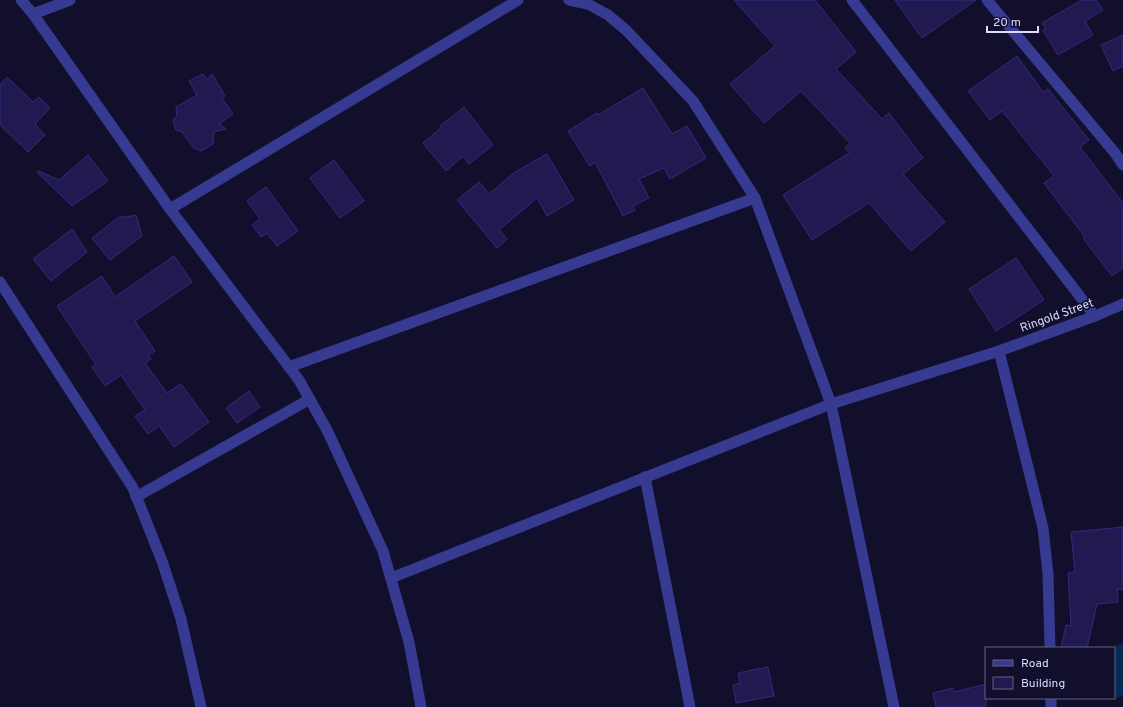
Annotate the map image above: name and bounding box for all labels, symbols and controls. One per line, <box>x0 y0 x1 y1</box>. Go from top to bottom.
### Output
scale bar <box>987 8 1038 34</box>
text: 20 m <box>993 15 1021 31</box>
street label: Ringold Street <box>1018 295 1096 337</box>
legend <box>985 647 1115 699</box>
text: Road <box>1021 656 1049 672</box>
text: Building <box>1021 676 1065 692</box>

